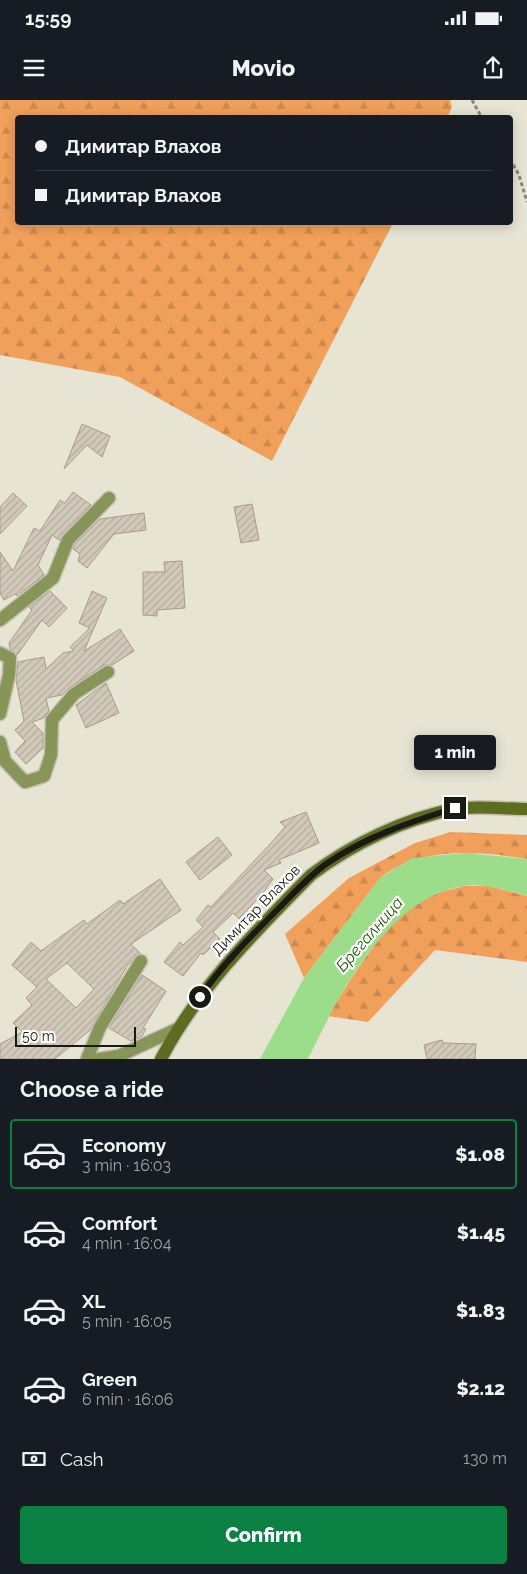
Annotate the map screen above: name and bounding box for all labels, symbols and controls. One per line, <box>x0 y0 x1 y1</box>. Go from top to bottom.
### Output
text: 15:59 <box>25 7 71 29</box>
icon: menu <box>20 54 48 82</box>
icon: share <box>479 54 507 82</box>
text: Movio <box>232 55 295 81</box>
text: Димитар Влахов <box>65 135 222 157</box>
text: Димитар Влахов <box>65 184 222 206</box>
callout: 1 min <box>414 736 496 770</box>
text: 1 min <box>434 743 476 762</box>
route end <box>444 797 466 819</box>
street label: Димитар Влахов <box>208 861 304 959</box>
water label: Брегалница <box>332 893 407 975</box>
route start <box>189 986 211 1008</box>
scale bar <box>15 1024 136 1047</box>
text: 50 m <box>22 1028 55 1044</box>
text: Choose a ride <box>20 1076 164 1102</box>
icon: car <box>22 1132 67 1177</box>
text: Economy <box>82 1134 166 1156</box>
text: $1.08 <box>455 1143 505 1165</box>
text: 3 min · 16:03 <box>82 1156 171 1175</box>
icon: car <box>22 1210 67 1255</box>
text: Comfort <box>82 1212 157 1234</box>
text: $1.45 <box>457 1221 505 1243</box>
text: 4 min · 16:04 <box>82 1234 172 1253</box>
icon: car <box>22 1288 67 1333</box>
text: XL <box>82 1290 105 1312</box>
text: $1.83 <box>456 1299 505 1321</box>
text: 5 min · 16:05 <box>82 1312 172 1331</box>
icon: car <box>22 1366 67 1411</box>
text: Green <box>82 1368 137 1390</box>
text: $2.12 <box>456 1377 505 1399</box>
text: 6 min · 16:06 <box>82 1390 173 1409</box>
icon: cash <box>20 1445 48 1473</box>
text: Cash <box>60 1448 104 1470</box>
text: 130 m <box>463 1449 507 1468</box>
button: Confirm <box>20 1506 507 1564</box>

